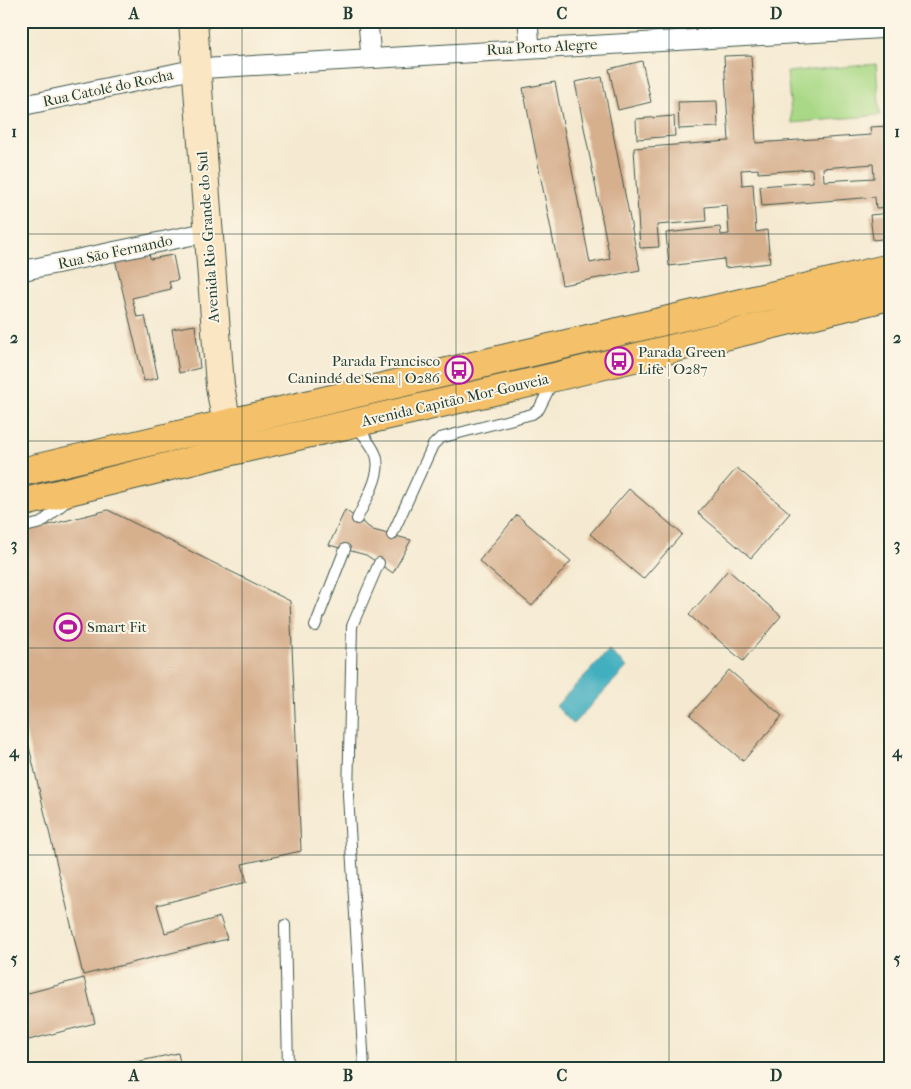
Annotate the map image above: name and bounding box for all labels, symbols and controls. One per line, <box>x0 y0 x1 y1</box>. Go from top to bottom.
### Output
text: A <box>128 4 140 23</box>
text: B <box>343 4 353 23</box>
text: C <box>557 4 568 23</box>
text: D <box>770 4 782 23</box>
street label: Rua Porto Alegre <box>486 35 599 59</box>
street label: Rua Catolé do Rocha <box>41 65 176 111</box>
text: 1 <box>11 122 17 141</box>
text: 1 <box>894 122 900 141</box>
street label: Avenida Rio Grande do Sul <box>193 151 223 324</box>
street label: Rua São Fernando <box>56 231 174 273</box>
text: 2 <box>10 328 18 347</box>
text: 2 <box>893 328 901 347</box>
place label: Parada Green Life | O287 <box>638 343 726 378</box>
bus stop icon: Parada Green Life | O287 <box>604 346 634 376</box>
place label: Parada Francisco Canindé de Sena | O286 <box>288 352 441 387</box>
bus stop icon: Parada Francisco Canindé de Sena | O286 <box>444 355 474 385</box>
street label: Avenida Capitão Mor-Gouveia <box>359 369 551 431</box>
text: 3 <box>11 535 17 555</box>
text: 3 <box>894 535 900 555</box>
sports icon: Smart Fit <box>53 612 83 642</box>
place label: Smart Fit <box>87 618 148 636</box>
text: 4 <box>8 742 20 762</box>
text: 4 <box>891 742 903 762</box>
text: 5 <box>11 949 18 968</box>
text: 5 <box>894 949 901 968</box>
text: A <box>128 1066 140 1085</box>
text: B <box>343 1066 353 1085</box>
text: C <box>557 1066 568 1085</box>
text: D <box>770 1066 782 1085</box>

